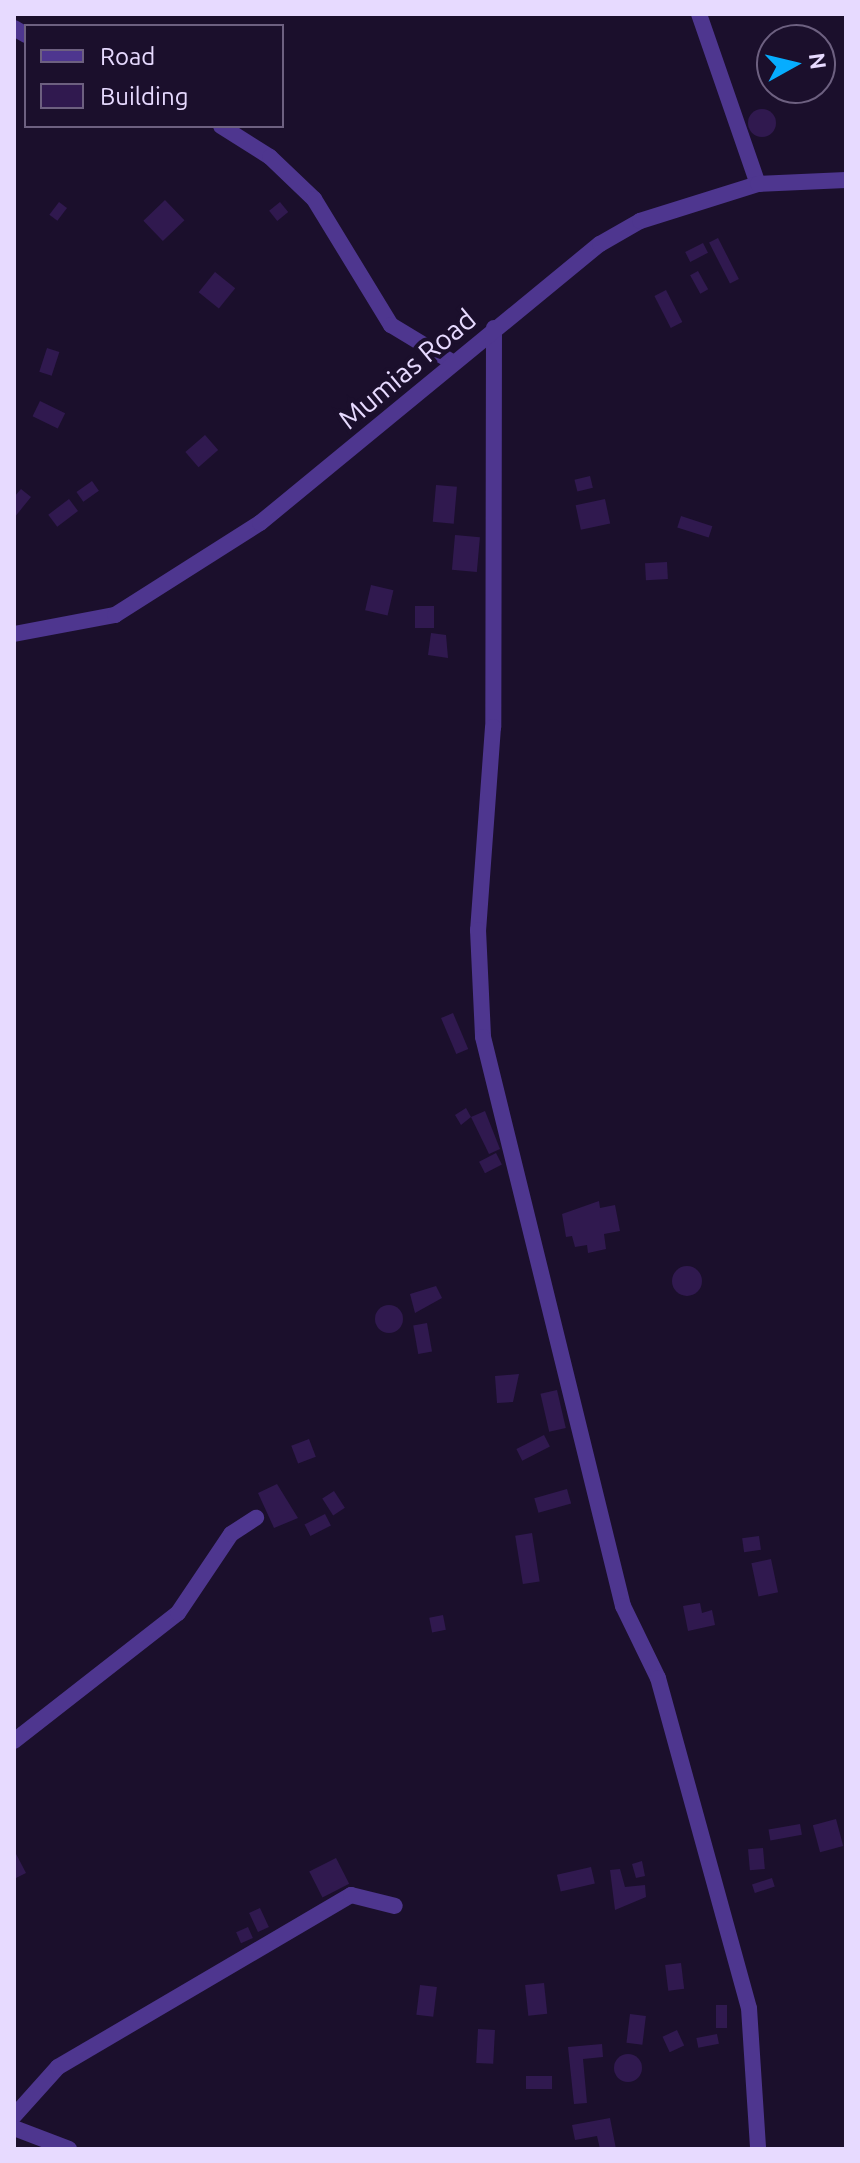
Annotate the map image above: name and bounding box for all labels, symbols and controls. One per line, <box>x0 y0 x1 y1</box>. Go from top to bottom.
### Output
legend <box>24 24 284 128</box>
north arrow <box>756 24 836 104</box>
text: Road <box>100 43 155 70</box>
text: N <box>805 51 832 71</box>
text: Building <box>100 83 188 110</box>
street label: Mumias Road <box>332 302 482 436</box>

